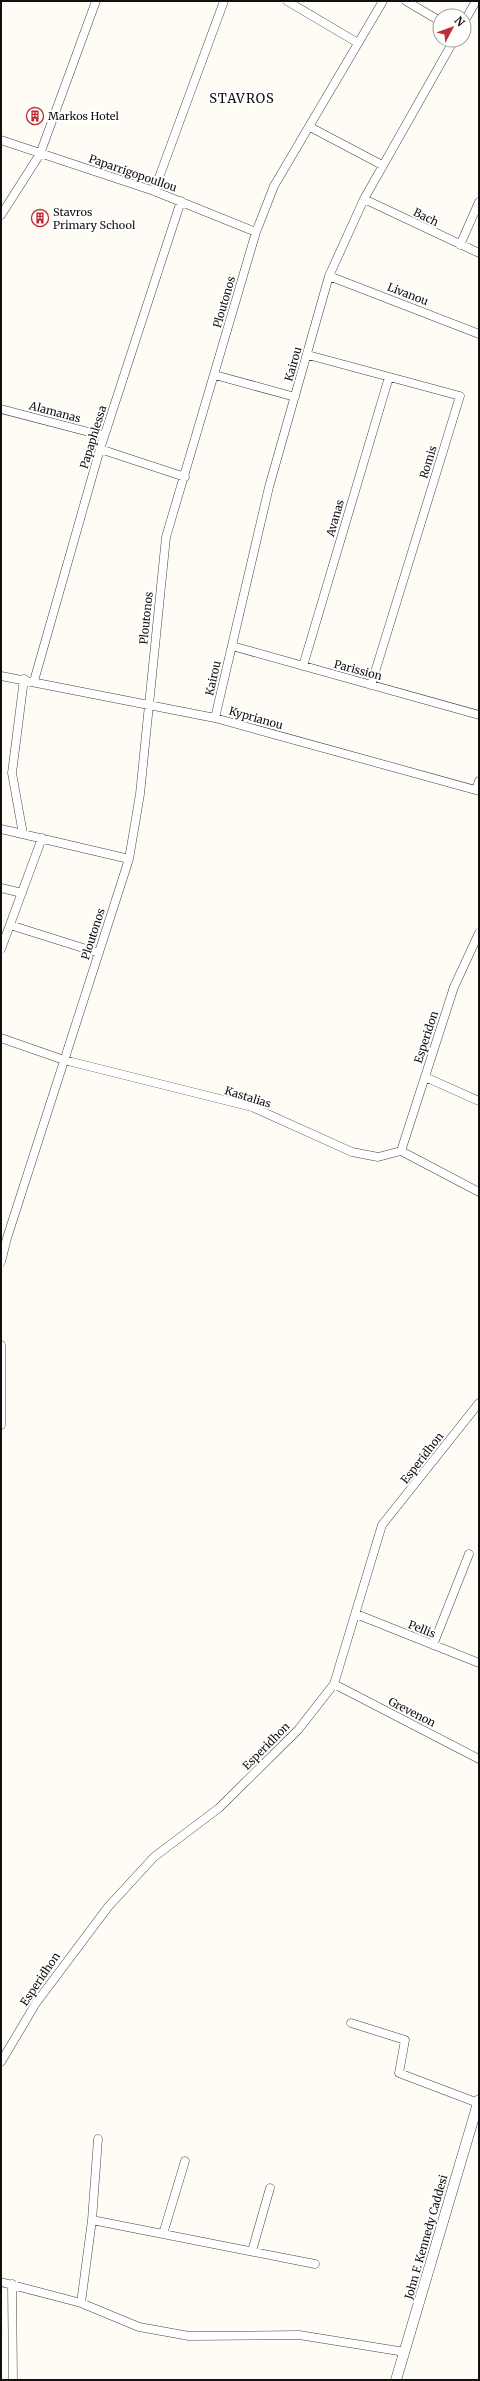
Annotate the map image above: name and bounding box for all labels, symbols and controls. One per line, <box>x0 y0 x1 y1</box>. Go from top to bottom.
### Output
north arrow <box>432 8 472 48</box>
text: N <box>451 14 468 30</box>
district label: STAVROS <box>209 90 275 107</box>
building icon: Markos Hotel <box>25 106 45 126</box>
place label: Markos Hotel <box>48 109 119 123</box>
street label: Paparrigopoullou <box>87 151 179 195</box>
place label: Stavros Primary School <box>53 205 136 232</box>
street label: Bach <box>411 205 442 229</box>
building icon: Stavros Primary School <box>30 208 50 228</box>
street label: Ploutonos <box>210 275 238 329</box>
street label: Livanou <box>385 280 431 308</box>
street label: Kairou <box>281 345 305 383</box>
street label: Alamanas <box>27 398 82 426</box>
street label: Papaphlessa <box>77 404 109 470</box>
street label: Romis <box>416 444 440 480</box>
street label: Avanas <box>323 498 347 539</box>
street label: Ploutonos <box>136 591 156 645</box>
street label: Parission <box>332 657 384 683</box>
street label: Kairou <box>202 659 224 697</box>
street label: Kyprianou <box>227 704 285 732</box>
street label: Ploutonos <box>78 907 108 961</box>
street label: Esperidon <box>411 1008 441 1065</box>
street label: Kastalias <box>223 1083 273 1111</box>
street label: Esperidhon <box>398 1429 447 1486</box>
street label: Pellis <box>406 1617 438 1641</box>
street label: Grevenon <box>386 1694 439 1730</box>
street label: Esperidhon <box>239 1719 293 1773</box>
street label: Esperidhon <box>17 1949 63 2008</box>
street label: John F. Kennedy Caddesi <box>401 2173 451 2302</box>

